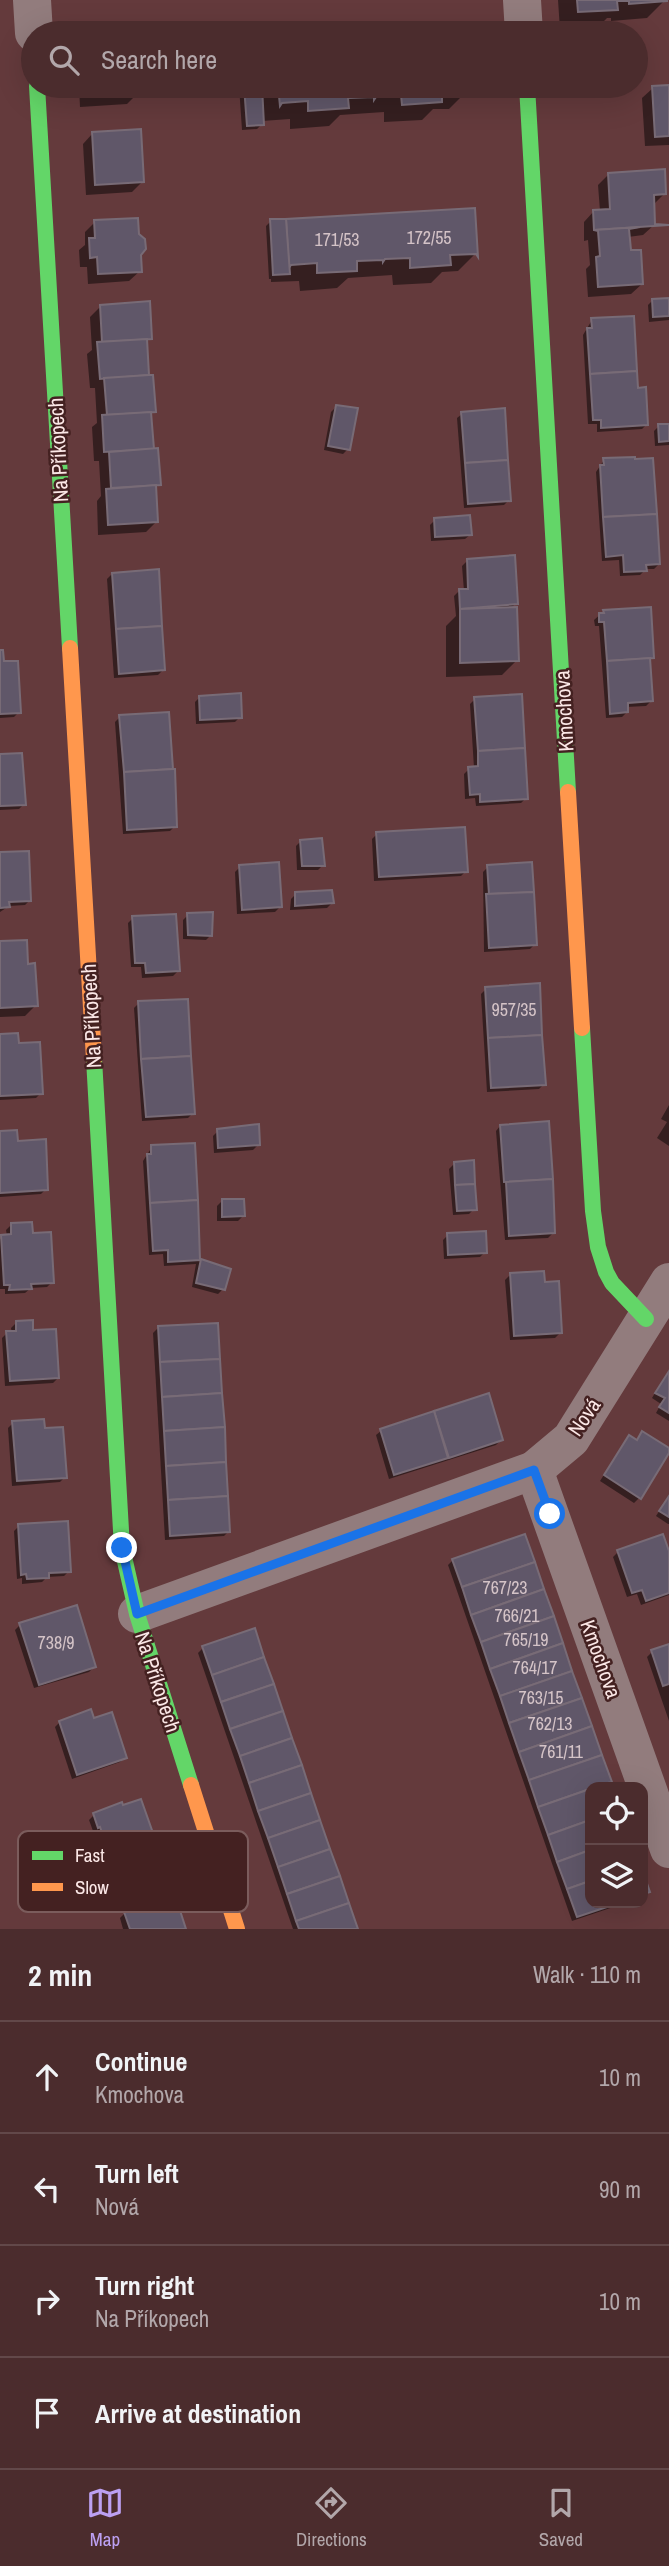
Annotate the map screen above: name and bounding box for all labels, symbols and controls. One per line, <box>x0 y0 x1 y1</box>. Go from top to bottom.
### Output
search box <box>21 21 648 98</box>
icon: search <box>45 41 83 79</box>
text: Search here <box>101 42 217 77</box>
house number: 172/55 <box>406 225 452 250</box>
house number: 171/53 <box>314 227 360 252</box>
street label: Na Příkopech <box>41 397 75 503</box>
street label: Kmochova <box>547 669 581 752</box>
street label: Na Příkopech <box>74 963 108 1069</box>
house number: 957/35 <box>491 997 537 1022</box>
street label: Nová <box>561 1392 607 1442</box>
route start <box>534 1498 565 1529</box>
route end <box>106 1532 137 1563</box>
house number: 767/23 <box>482 1575 528 1600</box>
house number: 766/21 <box>494 1603 540 1628</box>
street label: Kmochova <box>573 1616 629 1703</box>
house number: 765/19 <box>503 1627 549 1652</box>
street label: Na Příkopech <box>128 1628 188 1736</box>
house number: 738/9 <box>38 1630 74 1655</box>
house number: 764/17 <box>512 1655 558 1680</box>
house number: 763/15 <box>518 1685 564 1710</box>
house number: 762/13 <box>527 1711 573 1736</box>
house number: 761/11 <box>539 1739 584 1764</box>
map controls <box>585 1782 648 1908</box>
button: locate <box>585 1782 648 1845</box>
legend <box>18 1831 248 1912</box>
text: Fast <box>75 1842 105 1868</box>
button: layers <box>585 1845 648 1908</box>
text: Slow <box>75 1874 110 1900</box>
text: 2 min <box>28 1955 92 1995</box>
text: Walk · 110 m <box>533 1959 641 1990</box>
text: Continue <box>95 2044 187 2079</box>
icon: ahead <box>28 2058 66 2096</box>
text: 10 m <box>599 2062 641 2093</box>
text: Kmochova <box>95 2079 184 2110</box>
text: Turn left <box>95 2156 179 2191</box>
icon: left <box>28 2170 66 2208</box>
text: 90 m <box>599 2174 641 2205</box>
text: Nová <box>95 2191 139 2222</box>
text: Turn right <box>95 2268 194 2303</box>
icon: right <box>28 2282 66 2320</box>
text: 10 m <box>599 2286 641 2317</box>
text: Na Příkopech <box>95 2303 209 2334</box>
icon: arrive <box>28 2394 66 2432</box>
text: Arrive at destination <box>95 2396 301 2431</box>
tab: Map <box>86 2484 124 2552</box>
tab: Directions <box>296 2484 367 2552</box>
tab: Saved <box>539 2484 583 2552</box>

